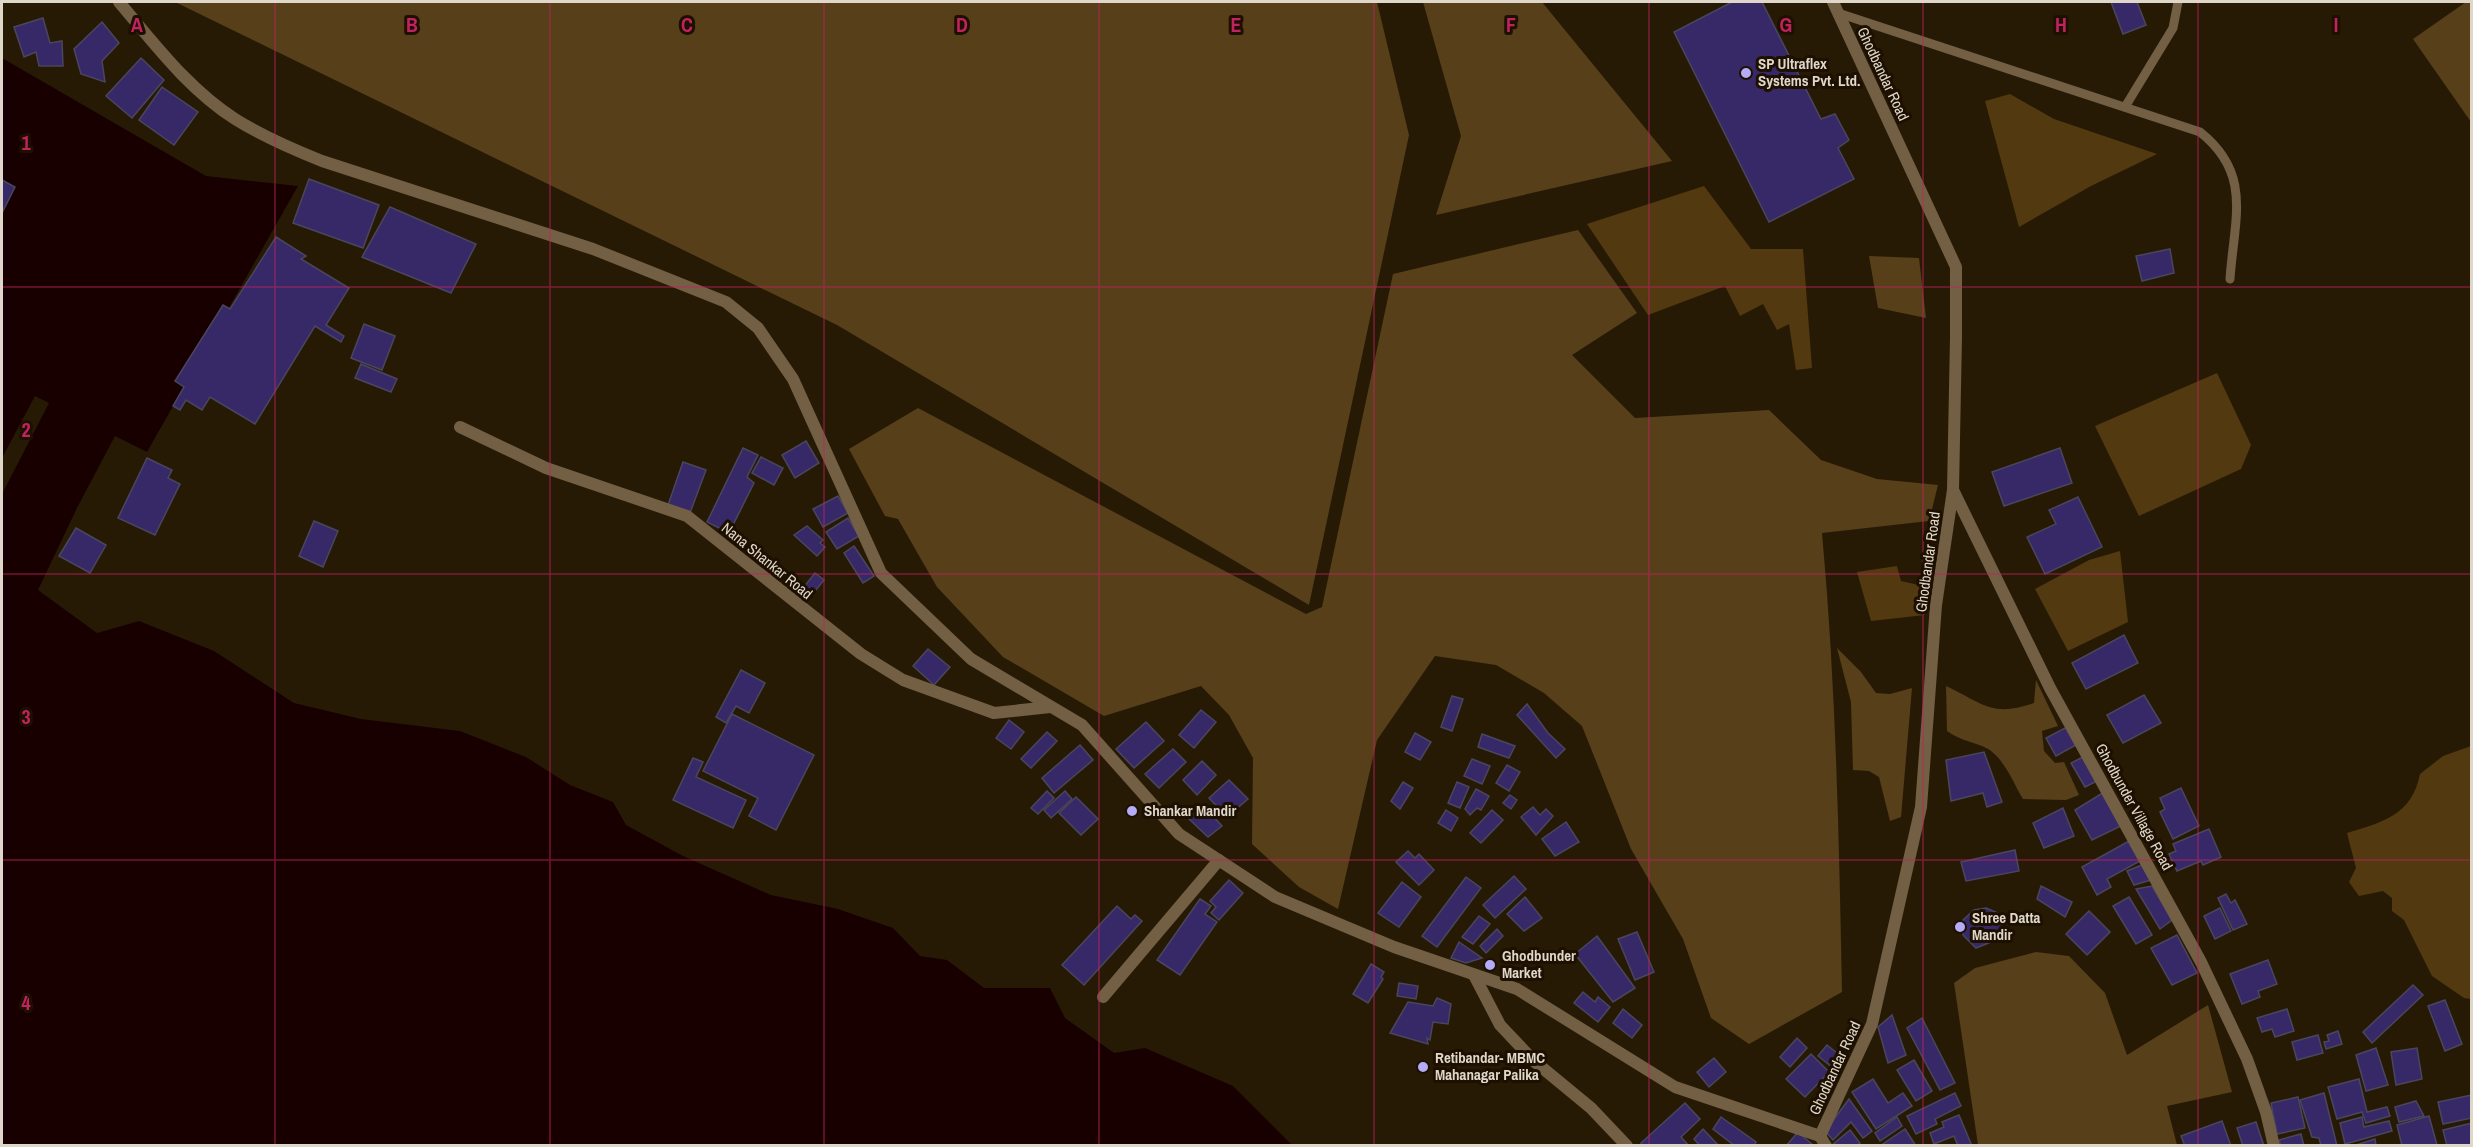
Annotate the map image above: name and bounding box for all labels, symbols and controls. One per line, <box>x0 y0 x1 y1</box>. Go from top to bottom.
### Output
text: A <box>131 11 143 38</box>
text: B <box>406 11 418 38</box>
text: C <box>681 11 693 38</box>
text: D <box>956 11 968 38</box>
text: E <box>1231 11 1242 38</box>
text: F <box>1506 11 1516 38</box>
text: G <box>1780 11 1792 38</box>
text: H <box>2055 11 2067 38</box>
text: I <box>2334 11 2338 38</box>
street label: Ghodbandar Road <box>1853 23 1914 124</box>
place label: SP Ultraflex Systems Pvt. Ltd. <box>1758 53 1861 91</box>
marker: SP Ultraflex Systems Pvt. Ltd. <box>1739 66 1753 80</box>
text: 1 <box>21 129 31 156</box>
text: 2 <box>21 416 31 443</box>
street label: Ghodbandar Road <box>1910 510 1945 614</box>
street label: Nana Shankar Road <box>717 517 817 604</box>
text: 3 <box>21 703 31 730</box>
street label: Ghodbunder Village Road <box>2091 740 2178 874</box>
place label: Shankar Mandir <box>1144 800 1236 821</box>
marker: Shankar Mandir <box>1125 804 1139 818</box>
place label: Shree Datta Mandir <box>1972 907 2041 945</box>
marker: Shree Datta Mandir <box>1953 920 1967 934</box>
place label: Ghodbunder Market <box>1502 945 1576 983</box>
marker: Ghodbunder Market <box>1483 958 1497 972</box>
text: 4 <box>21 989 31 1016</box>
street label: Ghodbandar Road <box>1804 1017 1865 1118</box>
place label: Retibandar- MBMC Mahanagar Palika <box>1435 1047 1545 1085</box>
marker: Retibandar- MBMC Mahanagar Palika <box>1416 1060 1430 1074</box>

